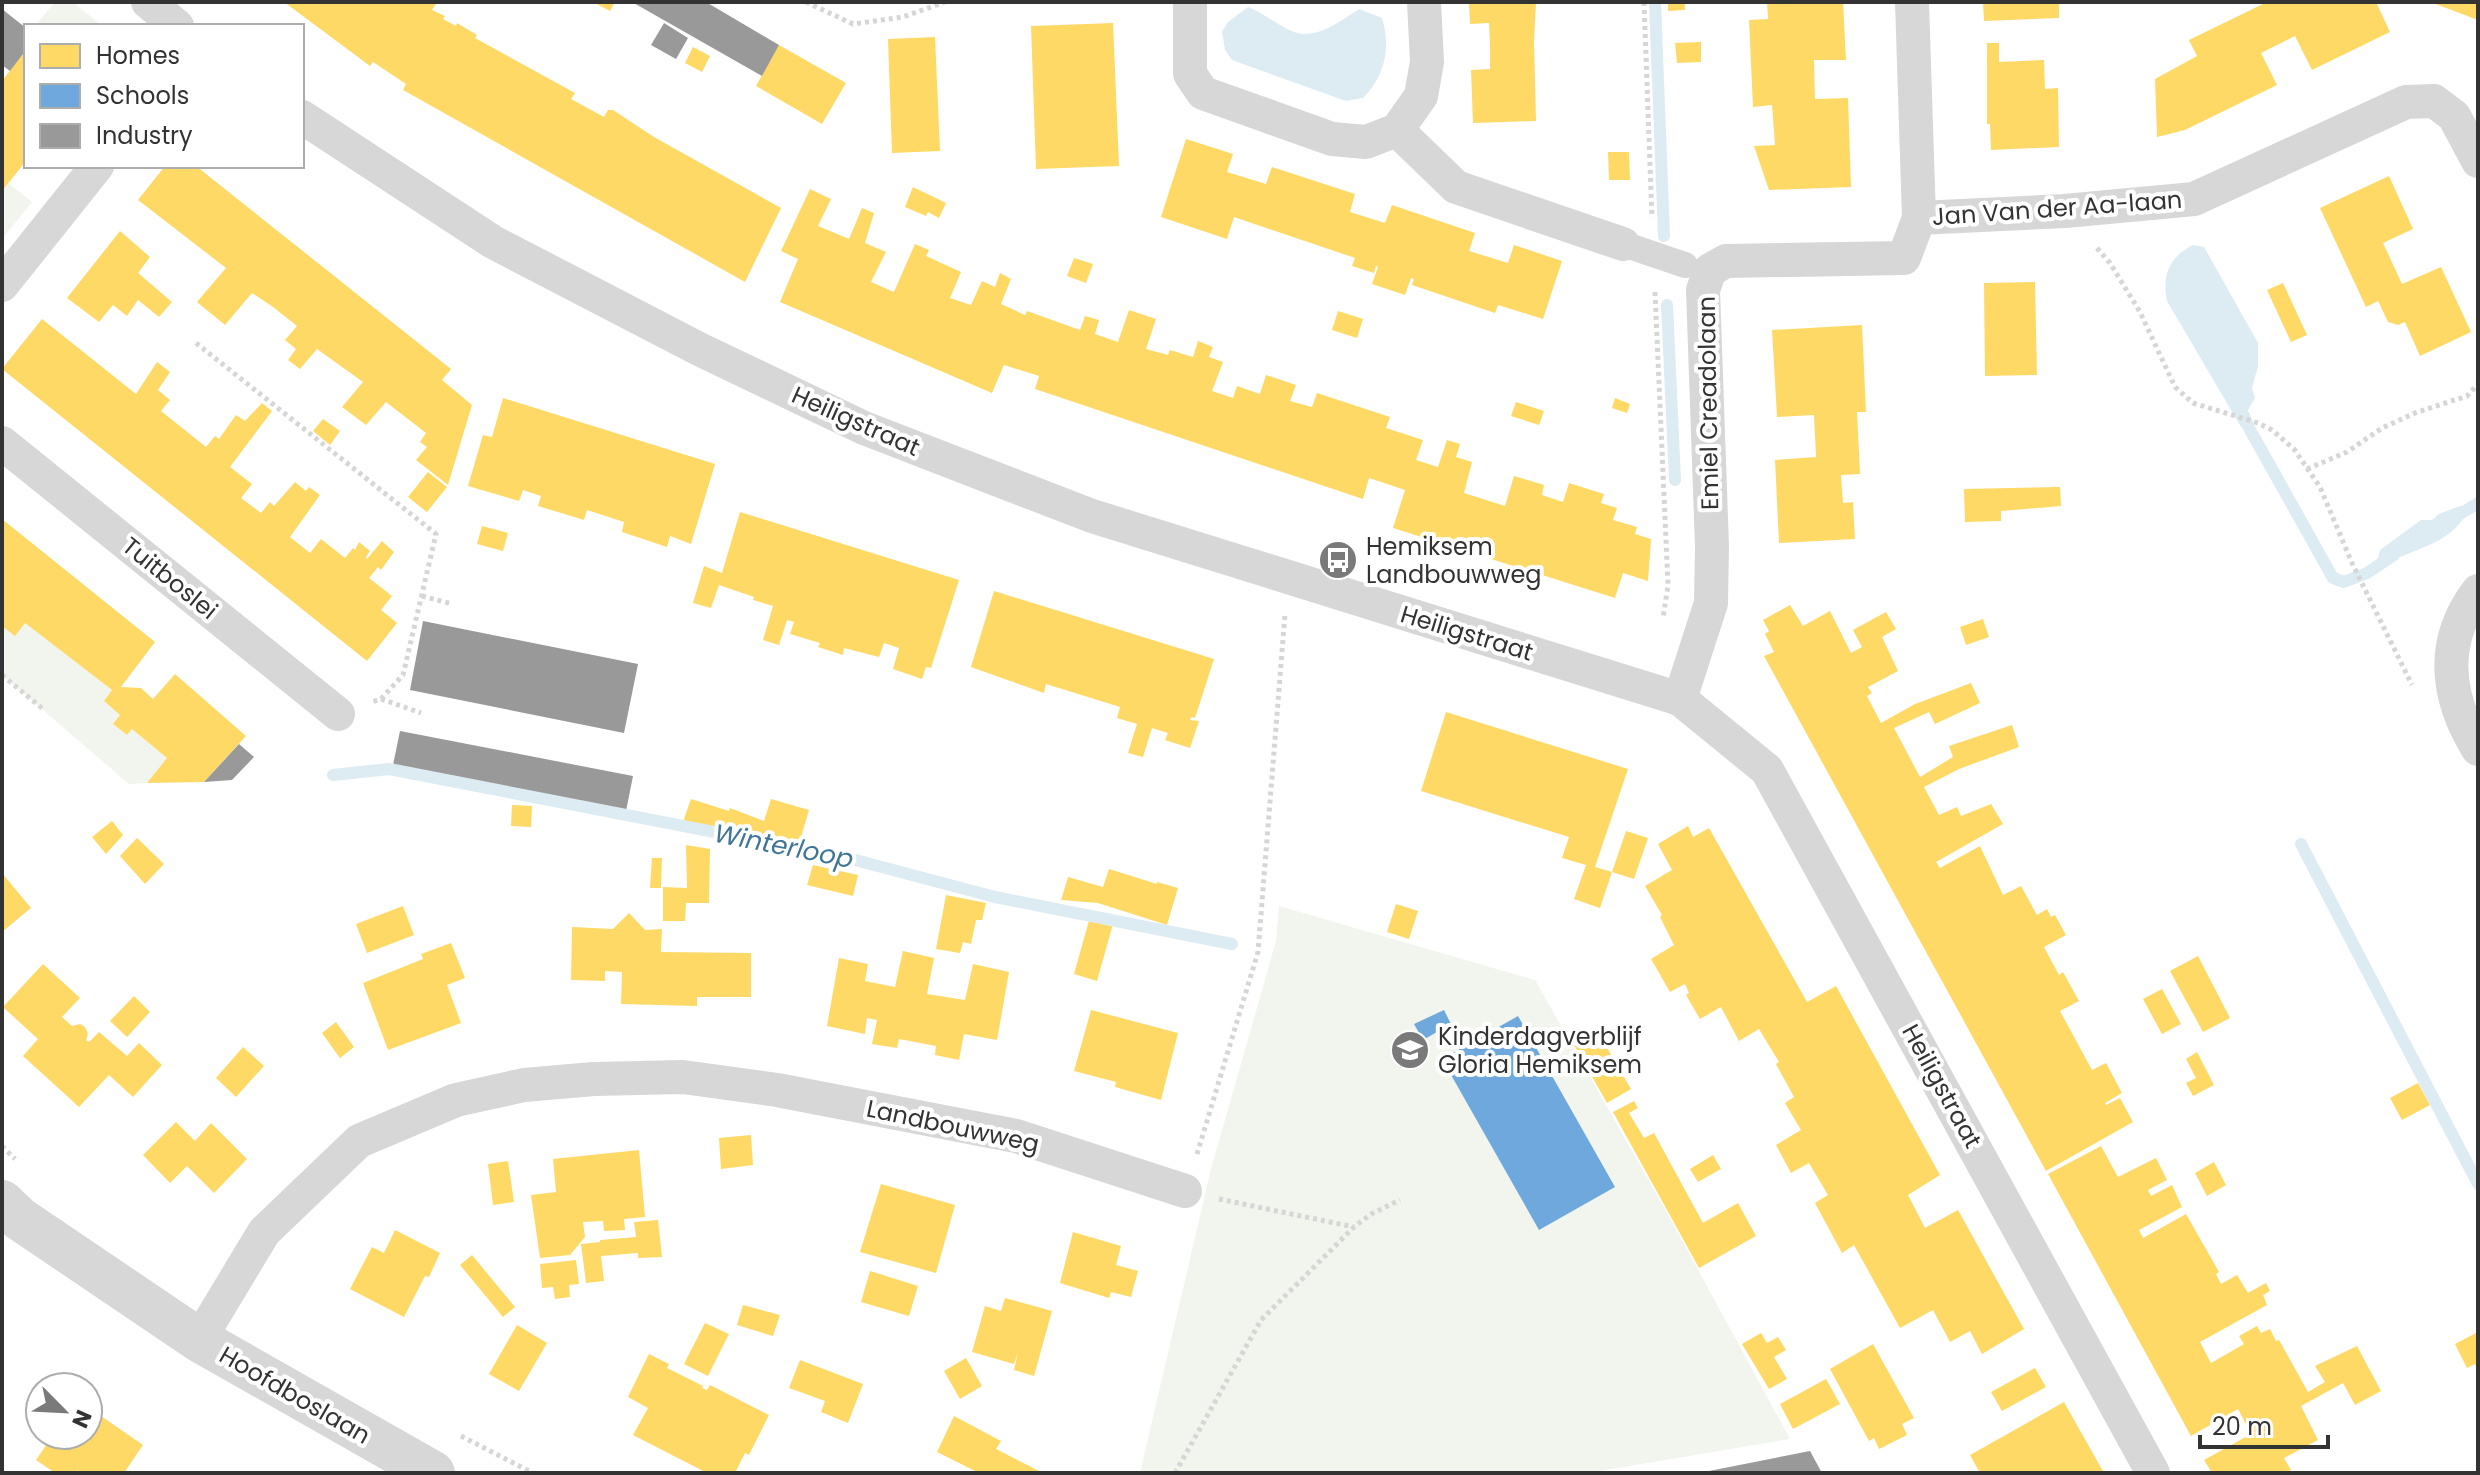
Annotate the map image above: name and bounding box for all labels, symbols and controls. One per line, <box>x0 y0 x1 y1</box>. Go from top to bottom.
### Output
legend <box>24 24 304 168</box>
text: Homes <box>96 39 180 72</box>
text: Schools <box>96 79 189 112</box>
text: Industry <box>96 119 193 152</box>
street label: Jan Van der Aa-laan <box>1931 183 2183 233</box>
street label: Emiel Creadolaan <box>1690 296 1726 510</box>
street label: Heiligstraat <box>787 378 925 464</box>
street label: Tuitboslei <box>115 529 225 627</box>
place label: Hemiksem Landbouwweg <box>1366 530 1542 591</box>
bus stop icon: Hemiksem Landbouwweg <box>1317 539 1359 581</box>
street label: Heiligstraat <box>1397 597 1537 669</box>
water label: Winterloop <box>711 815 857 877</box>
street label: Heiligstraat <box>1894 1018 1990 1154</box>
place label: Kinderdagverblijf Gloria Hemiksem <box>1438 1020 1642 1081</box>
school or university icon: Kinderdagverblijf Gloria Hemiksem <box>1389 1029 1431 1071</box>
street label: Landbouwweg <box>864 1092 1042 1160</box>
street label: Hoofdboslaan <box>213 1338 377 1452</box>
north arrow <box>24 1371 104 1451</box>
scale bar <box>2200 1399 2328 1449</box>
text: N <box>64 1405 99 1433</box>
text: 20 m <box>2212 1410 2272 1443</box>

